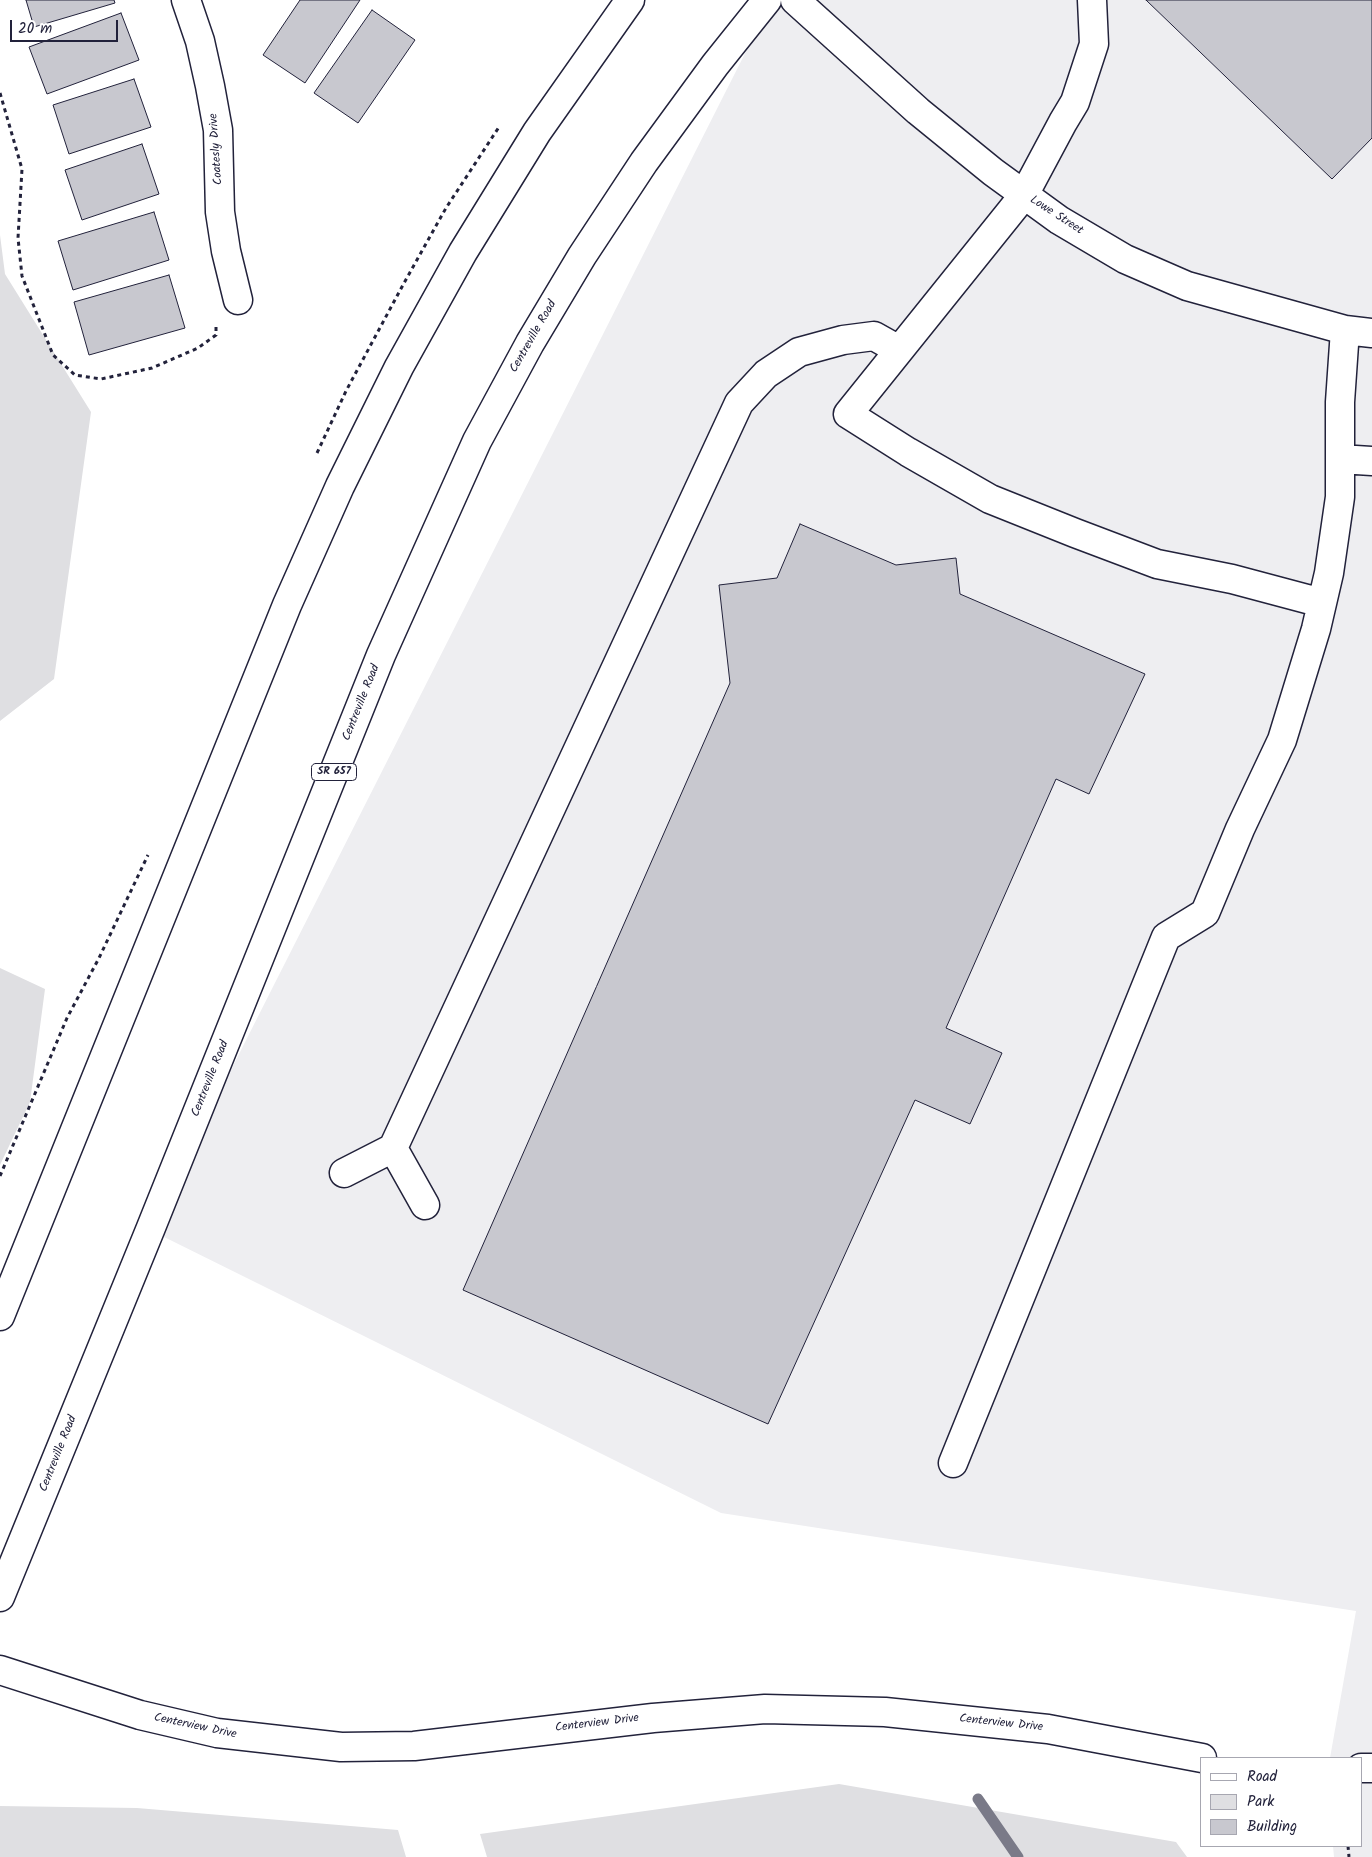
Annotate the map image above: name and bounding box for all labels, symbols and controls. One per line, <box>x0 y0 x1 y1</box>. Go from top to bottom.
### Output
scale bar <box>12 10 120 42</box>
text: 20 m <box>18 17 52 41</box>
street label: Coatesly Drive <box>207 113 227 185</box>
street label: Lowe Street <box>1027 193 1085 239</box>
street label: Centreville Road <box>507 298 561 376</box>
street label: Centreville Road <box>340 663 384 743</box>
road number: SR 657 <box>312 764 356 780</box>
street label: Centreville Road <box>189 1039 233 1119</box>
street label: Centreville Road <box>37 1414 81 1494</box>
street label: Centerview Drive <box>152 1711 238 1743</box>
street label: Centerview Drive <box>554 1712 640 1736</box>
street label: Centerview Drive <box>958 1712 1044 1736</box>
legend <box>1200 1757 1362 1847</box>
text: Road <box>1247 1765 1277 1789</box>
text: Park <box>1247 1790 1274 1814</box>
text: Building <box>1247 1815 1297 1839</box>

